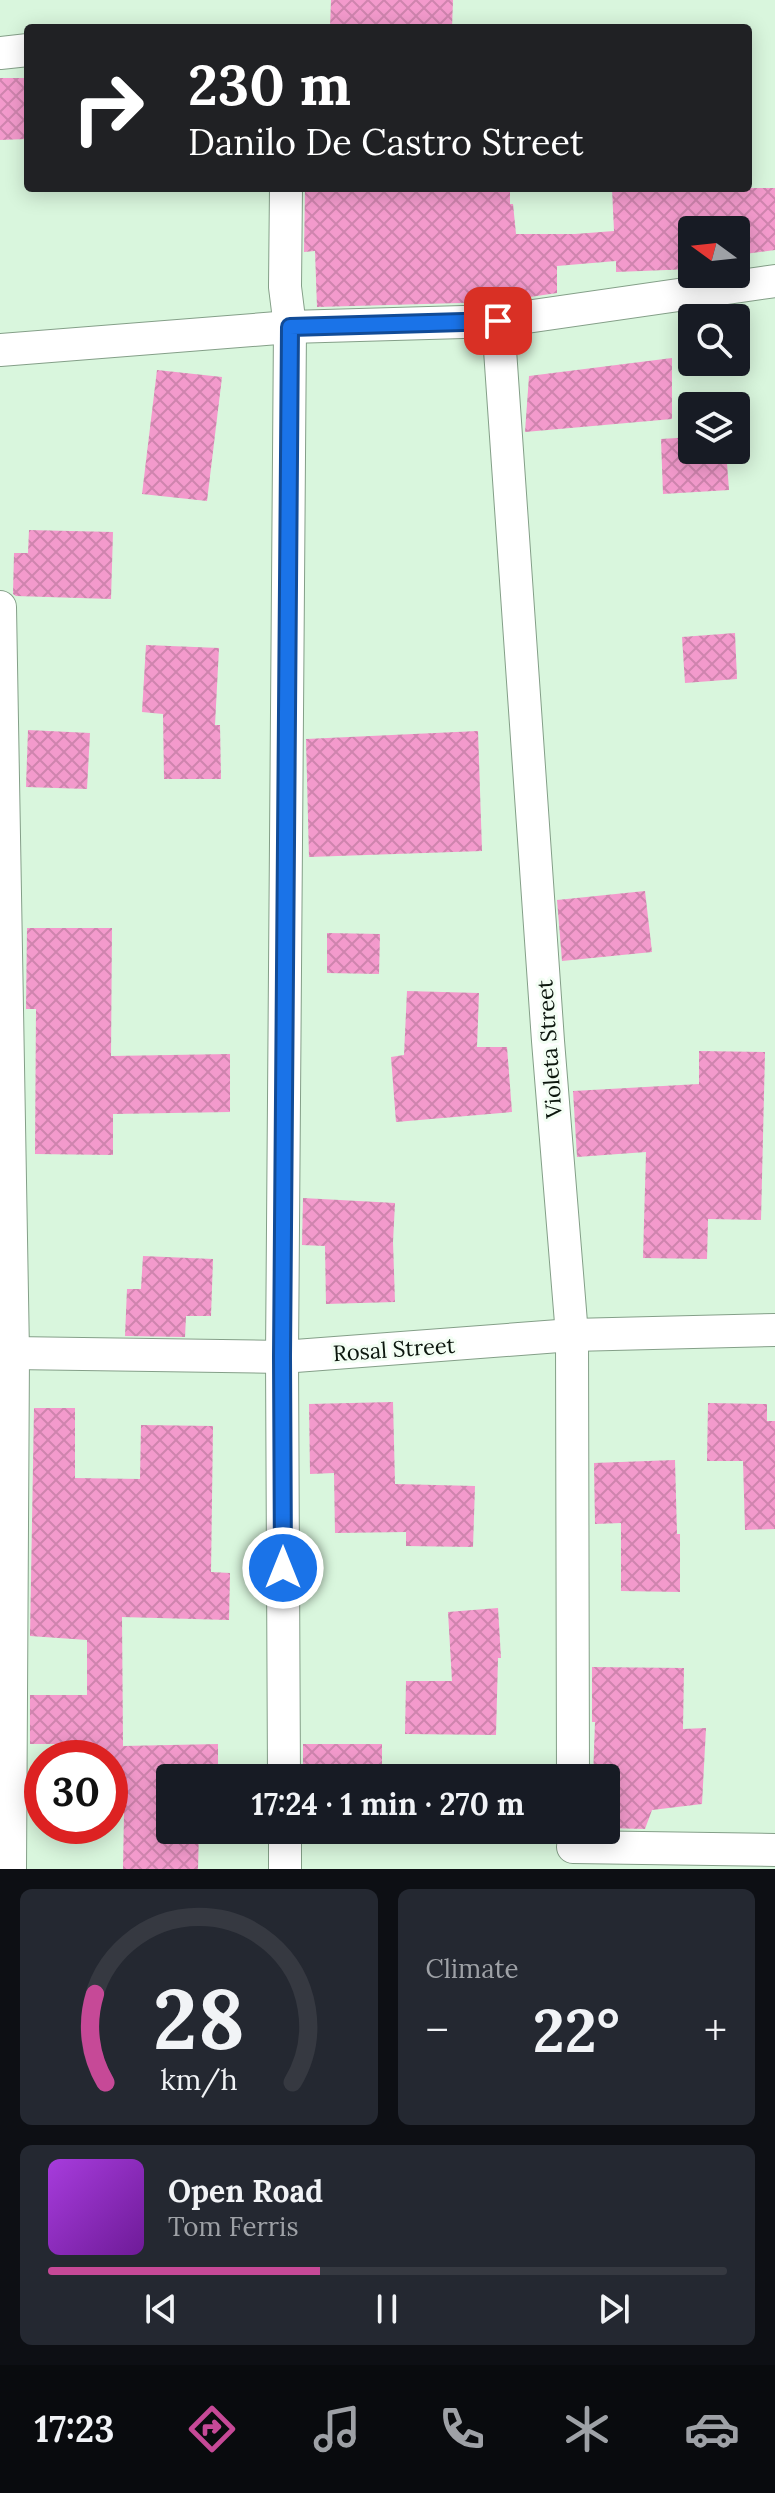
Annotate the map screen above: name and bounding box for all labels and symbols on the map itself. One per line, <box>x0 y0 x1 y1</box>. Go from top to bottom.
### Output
north arrow <box>678 216 750 288</box>
pin <box>464 287 532 355</box>
street label: Violeta Street <box>530 978 568 1120</box>
street label: Rosal Street <box>332 1331 456 1367</box>
position arrow <box>241 1526 325 1610</box>
speed limit sign: 30 <box>24 1740 128 1844</box>

